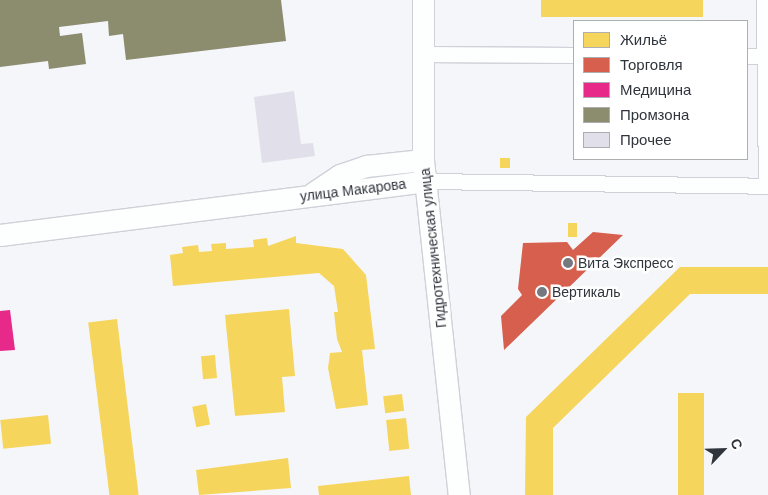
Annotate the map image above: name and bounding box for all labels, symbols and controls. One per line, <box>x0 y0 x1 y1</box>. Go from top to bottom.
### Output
legend <box>573 20 748 160</box>
text: Жильё <box>620 31 667 48</box>
text: Торговля <box>620 56 683 73</box>
text: Медицина <box>620 81 691 98</box>
text: Промзона <box>620 106 689 123</box>
text: Прочее <box>620 131 672 148</box>
street label: Гидротехническая улица <box>416 167 450 329</box>
street label: улица Макарова <box>299 175 407 205</box>
place label: Вита Экспресс <box>578 255 674 271</box>
marker: Вита Экспресс <box>562 257 574 269</box>
place label: Вертикаль <box>552 284 621 300</box>
marker: Вертикаль <box>536 286 548 298</box>
north arrow <box>698 425 748 475</box>
text: С <box>727 436 746 452</box>

